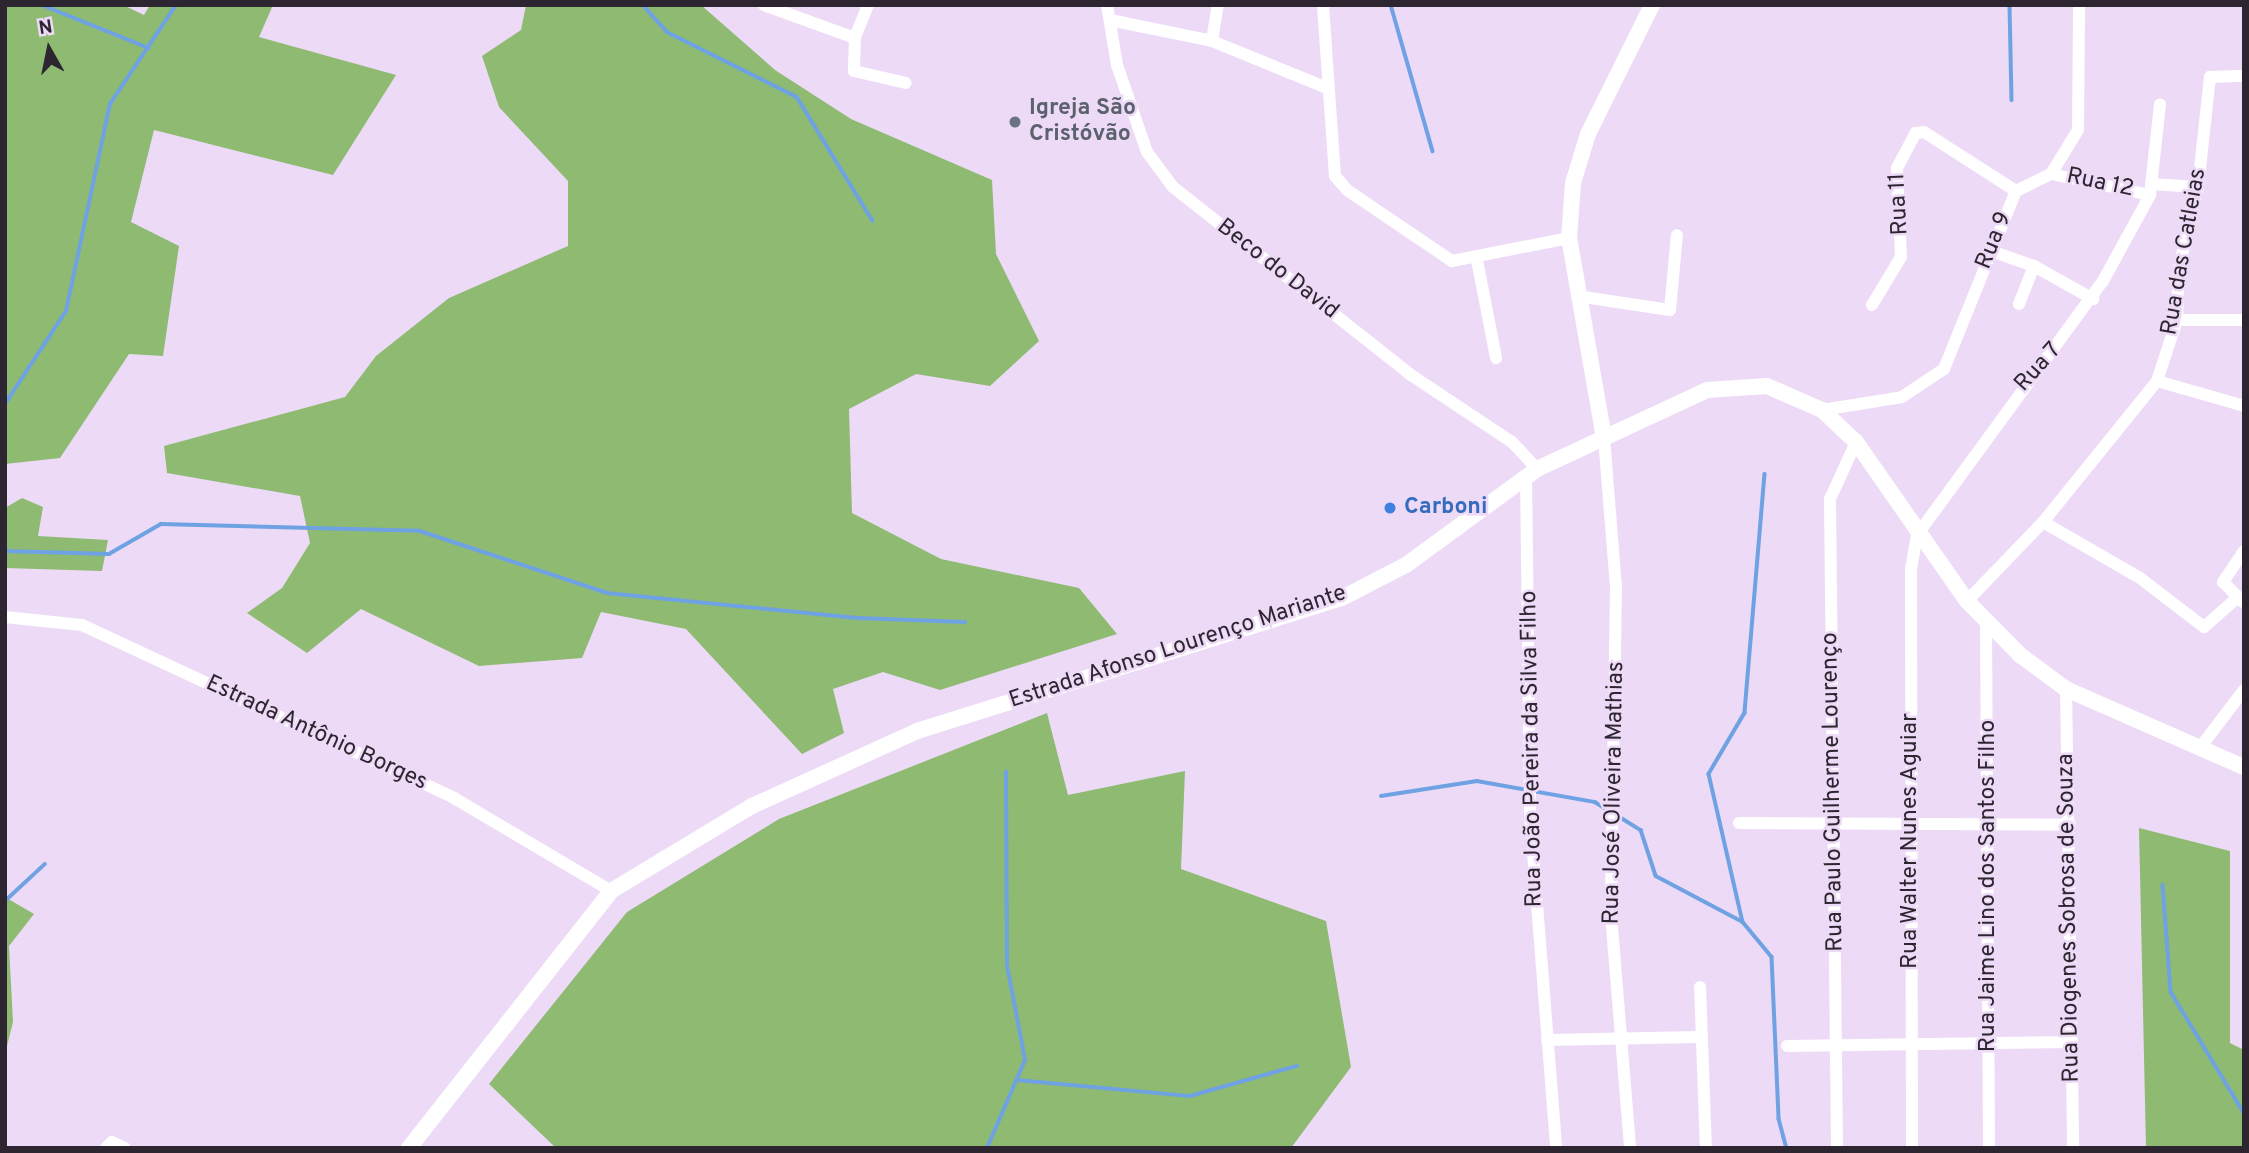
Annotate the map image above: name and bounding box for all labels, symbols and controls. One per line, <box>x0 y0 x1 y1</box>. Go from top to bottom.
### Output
north arrow <box>14 14 84 84</box>
text: N <box>37 15 54 41</box>
place label: Igreja São Cristóvão <box>1029 95 1136 149</box>
marker: Igreja São Cristóvão <box>1007 114 1023 130</box>
street label: Rua 12 <box>2064 163 2136 205</box>
street label: Rua das Catleias <box>2157 166 2213 338</box>
street label: Rua 11 <box>1885 172 1915 236</box>
street label: Rua 9 <box>1971 208 2019 274</box>
street label: Beco do David <box>1211 214 1343 326</box>
street label: Rua 7 <box>2009 337 2069 399</box>
place label: Carboni <box>1404 494 1487 522</box>
marker: Carboni <box>1382 500 1398 516</box>
street label: Estrada Afonso Lourenço Mariante <box>1006 580 1350 716</box>
street label: Rua João Pereira da Silva Filho <box>1516 590 1550 908</box>
street label: Rua Paulo Guilherme Lourenço <box>1817 632 1851 952</box>
street label: Rua José Oliveira Mathias <box>1599 661 1631 925</box>
street label: Estrada Antônio Borges <box>201 670 431 798</box>
street label: Rua Walter Nunes Aguiar <box>1897 712 1925 970</box>
street label: Rua Jaime Lino dos Santos Filho <box>1975 720 2003 1052</box>
street label: Rua Diogenes Sobrosa de Souza <box>2053 753 2087 1083</box>

